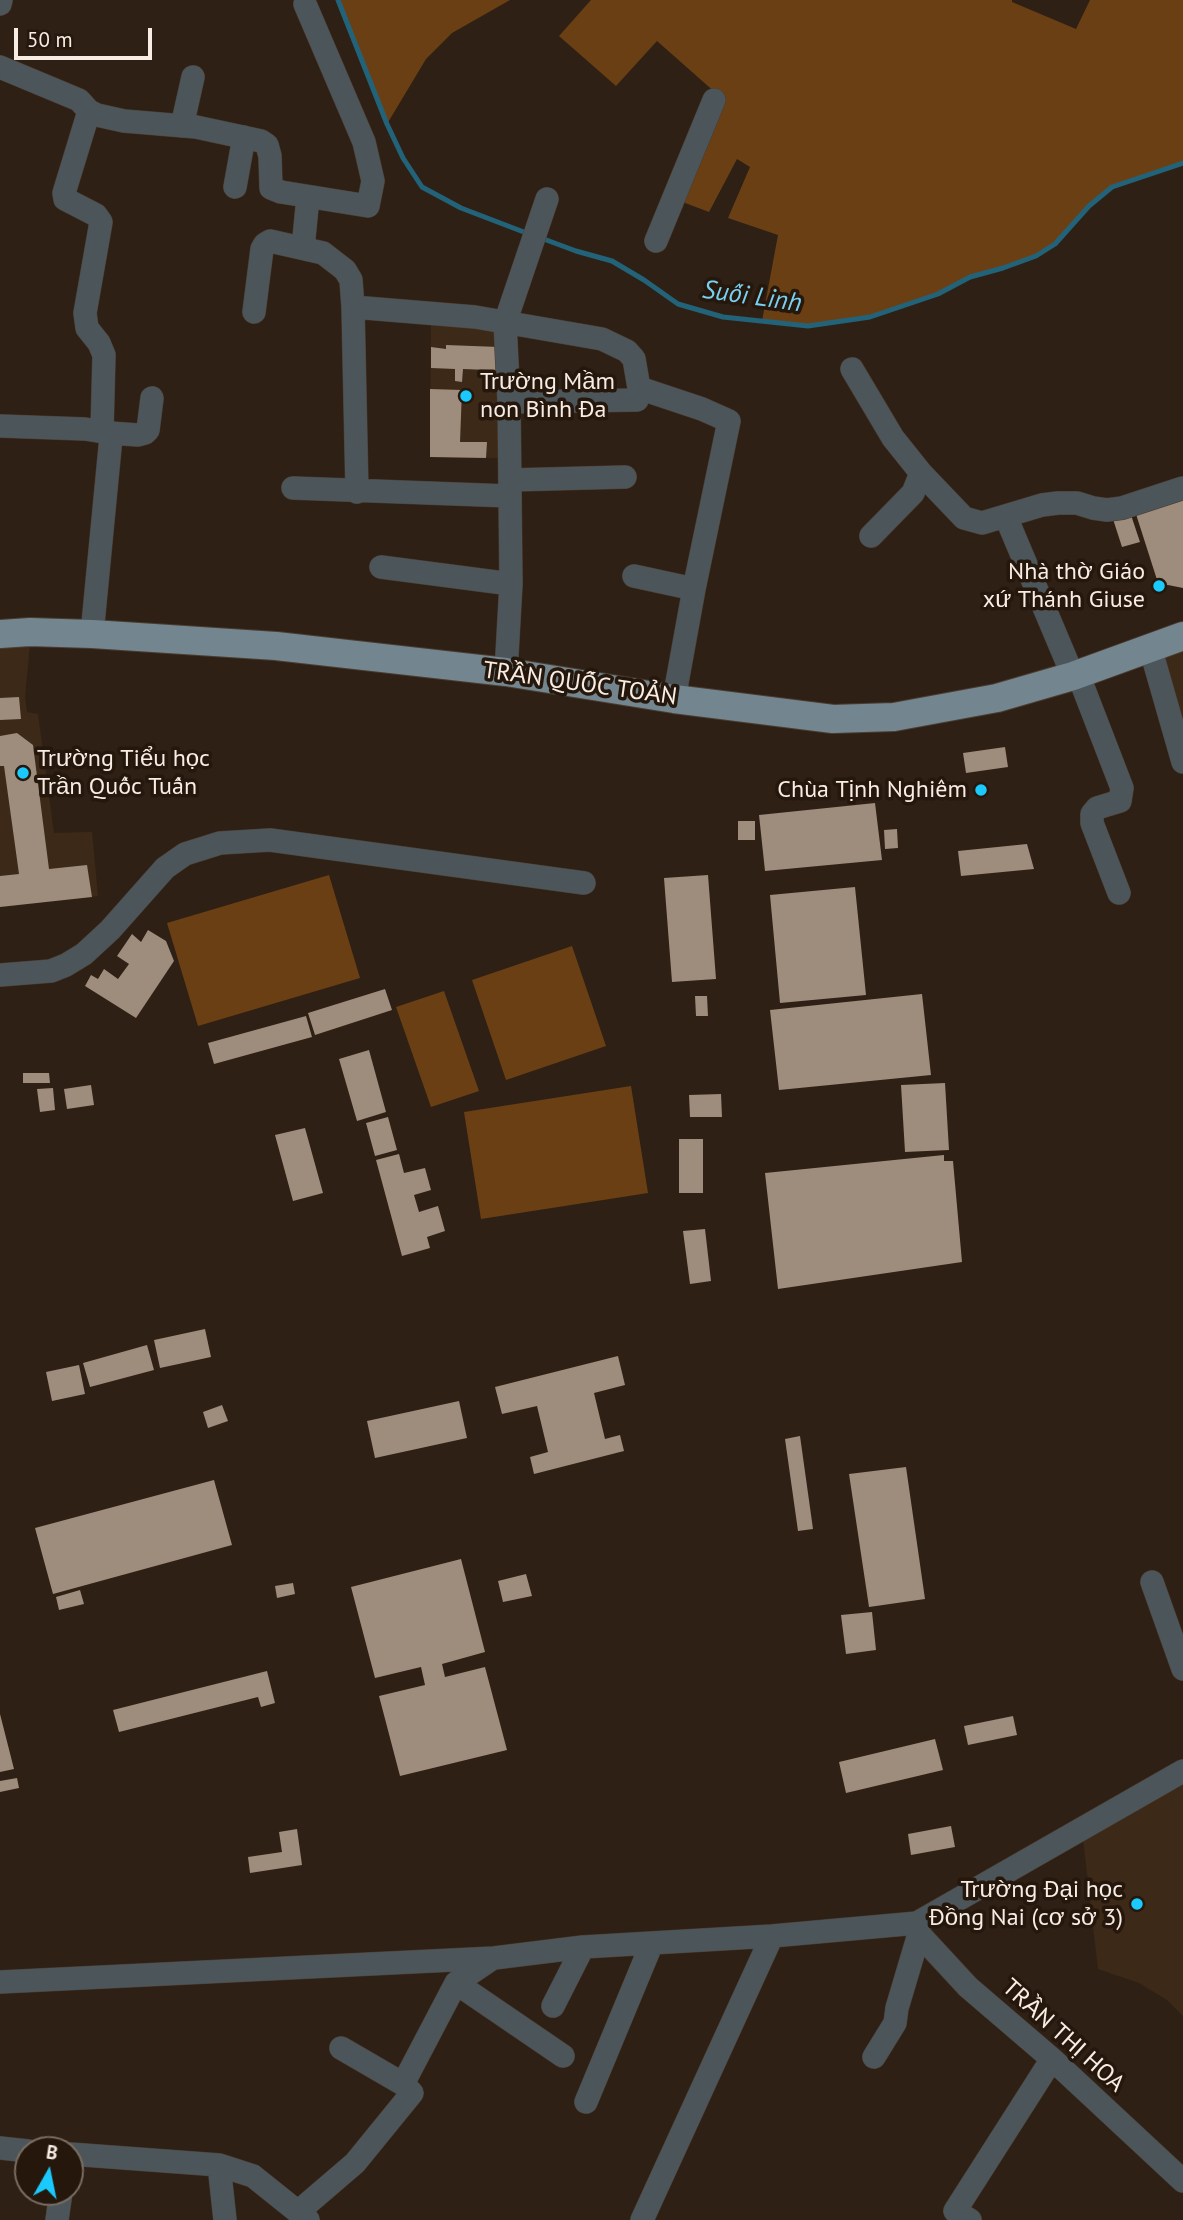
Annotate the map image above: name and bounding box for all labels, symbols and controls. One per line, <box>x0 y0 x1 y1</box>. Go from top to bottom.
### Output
scale bar <box>18 14 156 58</box>
text: 50 m <box>27 26 73 53</box>
water label: Suối Linh <box>700 275 804 319</box>
place label: Trường Mầm non Bình Đa <box>480 368 615 424</box>
marker: Trường Mầm non Bình Đa <box>458 388 474 404</box>
place label: Nhà thờ Giáo xứ Thánh Giuse <box>983 558 1145 614</box>
marker: Nhà thờ Giáo xứ Thánh Giuse <box>1151 578 1167 594</box>
street label: TRẦN QUỐC TOẢN <box>481 656 679 712</box>
place label: Trường Tiểu học Trần Quốc Tuấn <box>37 745 210 801</box>
marker: Trường Tiểu học Trần Quốc Tuấn <box>15 765 31 781</box>
place label: Chùa Tịnh Nghiêm <box>777 776 967 804</box>
marker: Chùa Tịnh Nghiêm <box>973 782 989 798</box>
place label: Trường Đại học Đồng Nai (cơ sở 3) <box>929 1876 1123 1932</box>
marker: Trường Đại học Đồng Nai (cơ sở 3) <box>1129 1896 1145 1912</box>
street label: TRẦN THỊ HOA <box>996 1974 1130 2098</box>
north arrow <box>14 2136 84 2206</box>
text: B <box>45 2140 59 2165</box>

